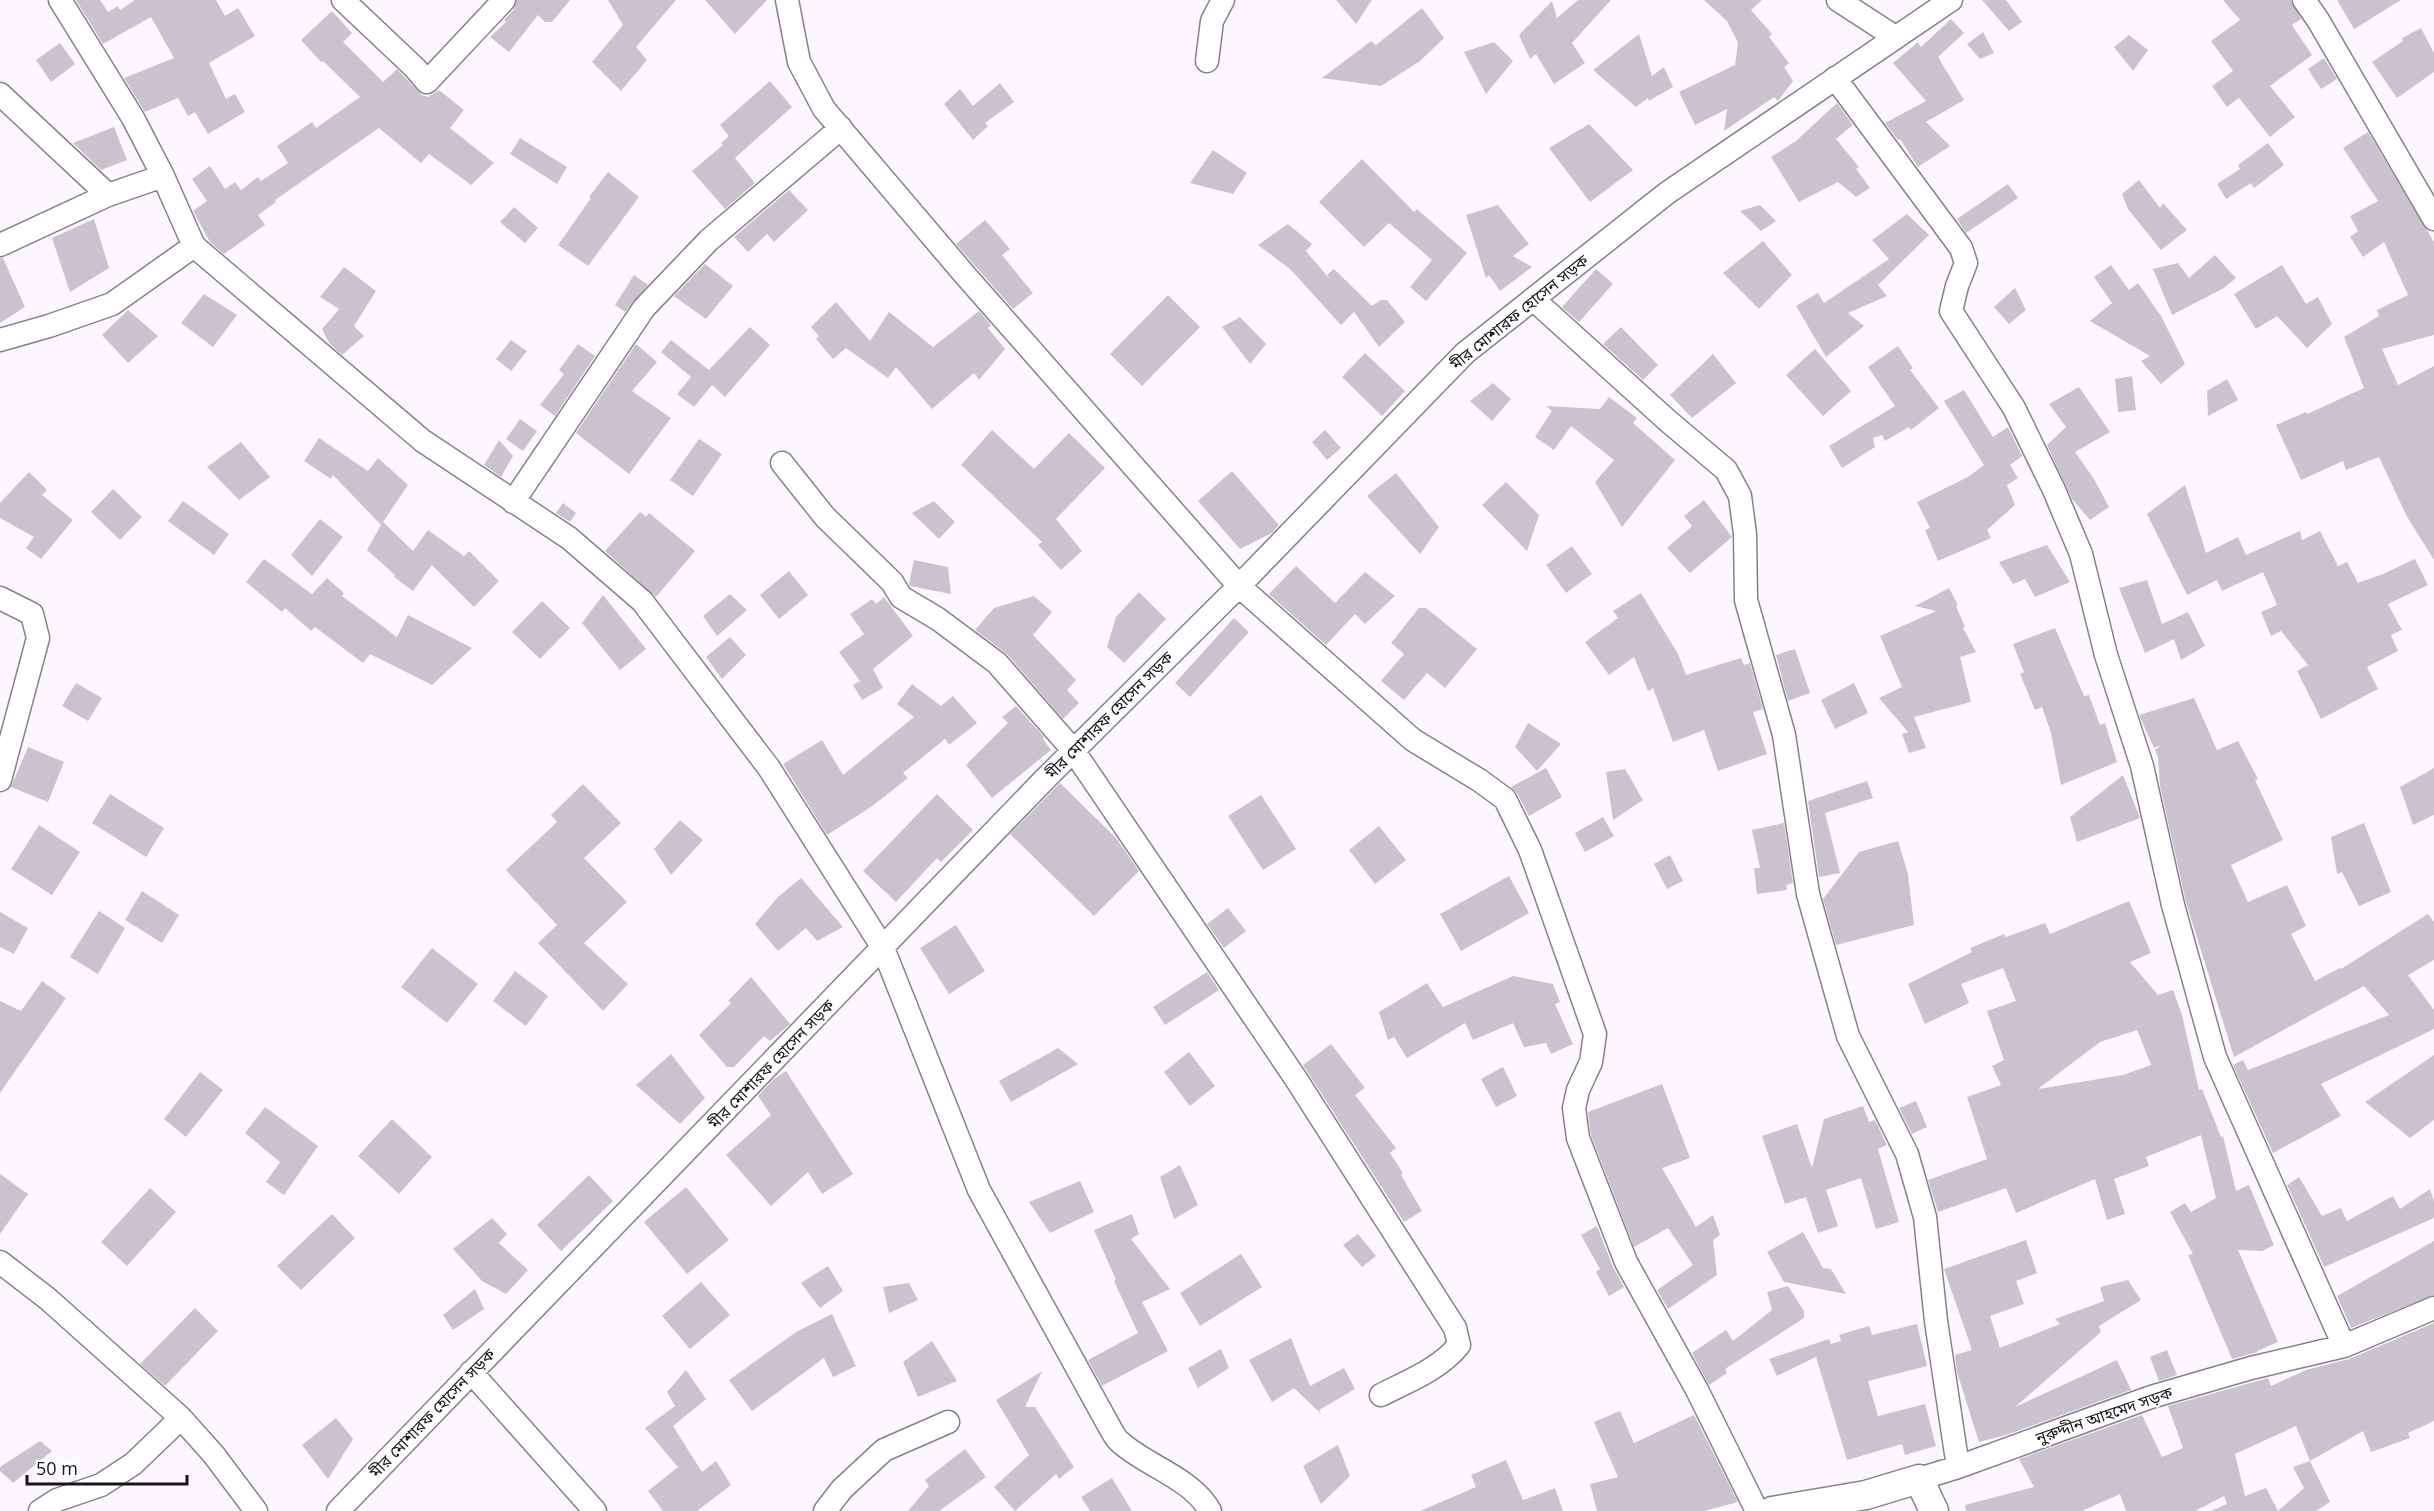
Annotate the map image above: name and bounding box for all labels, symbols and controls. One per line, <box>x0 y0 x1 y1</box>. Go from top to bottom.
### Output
street label: মীর মোশারফ হোসেন সড়ক <box>1444 249 1594 375</box>
street label: মীর মোশারফ হোসেন সড়ক <box>1040 646 1178 784</box>
street label: মীর মোশারফ হোসেন সড়ক <box>703 994 839 1134</box>
street label: মীর মোশারফ হোসেন সড়ক <box>364 1343 500 1483</box>
street label: নুরুদ্দীন আহমেদ সড়ক <box>2032 1381 2176 1449</box>
scale bar <box>27 1448 188 1486</box>
text: 50 m <box>36 1456 78 1480</box>

